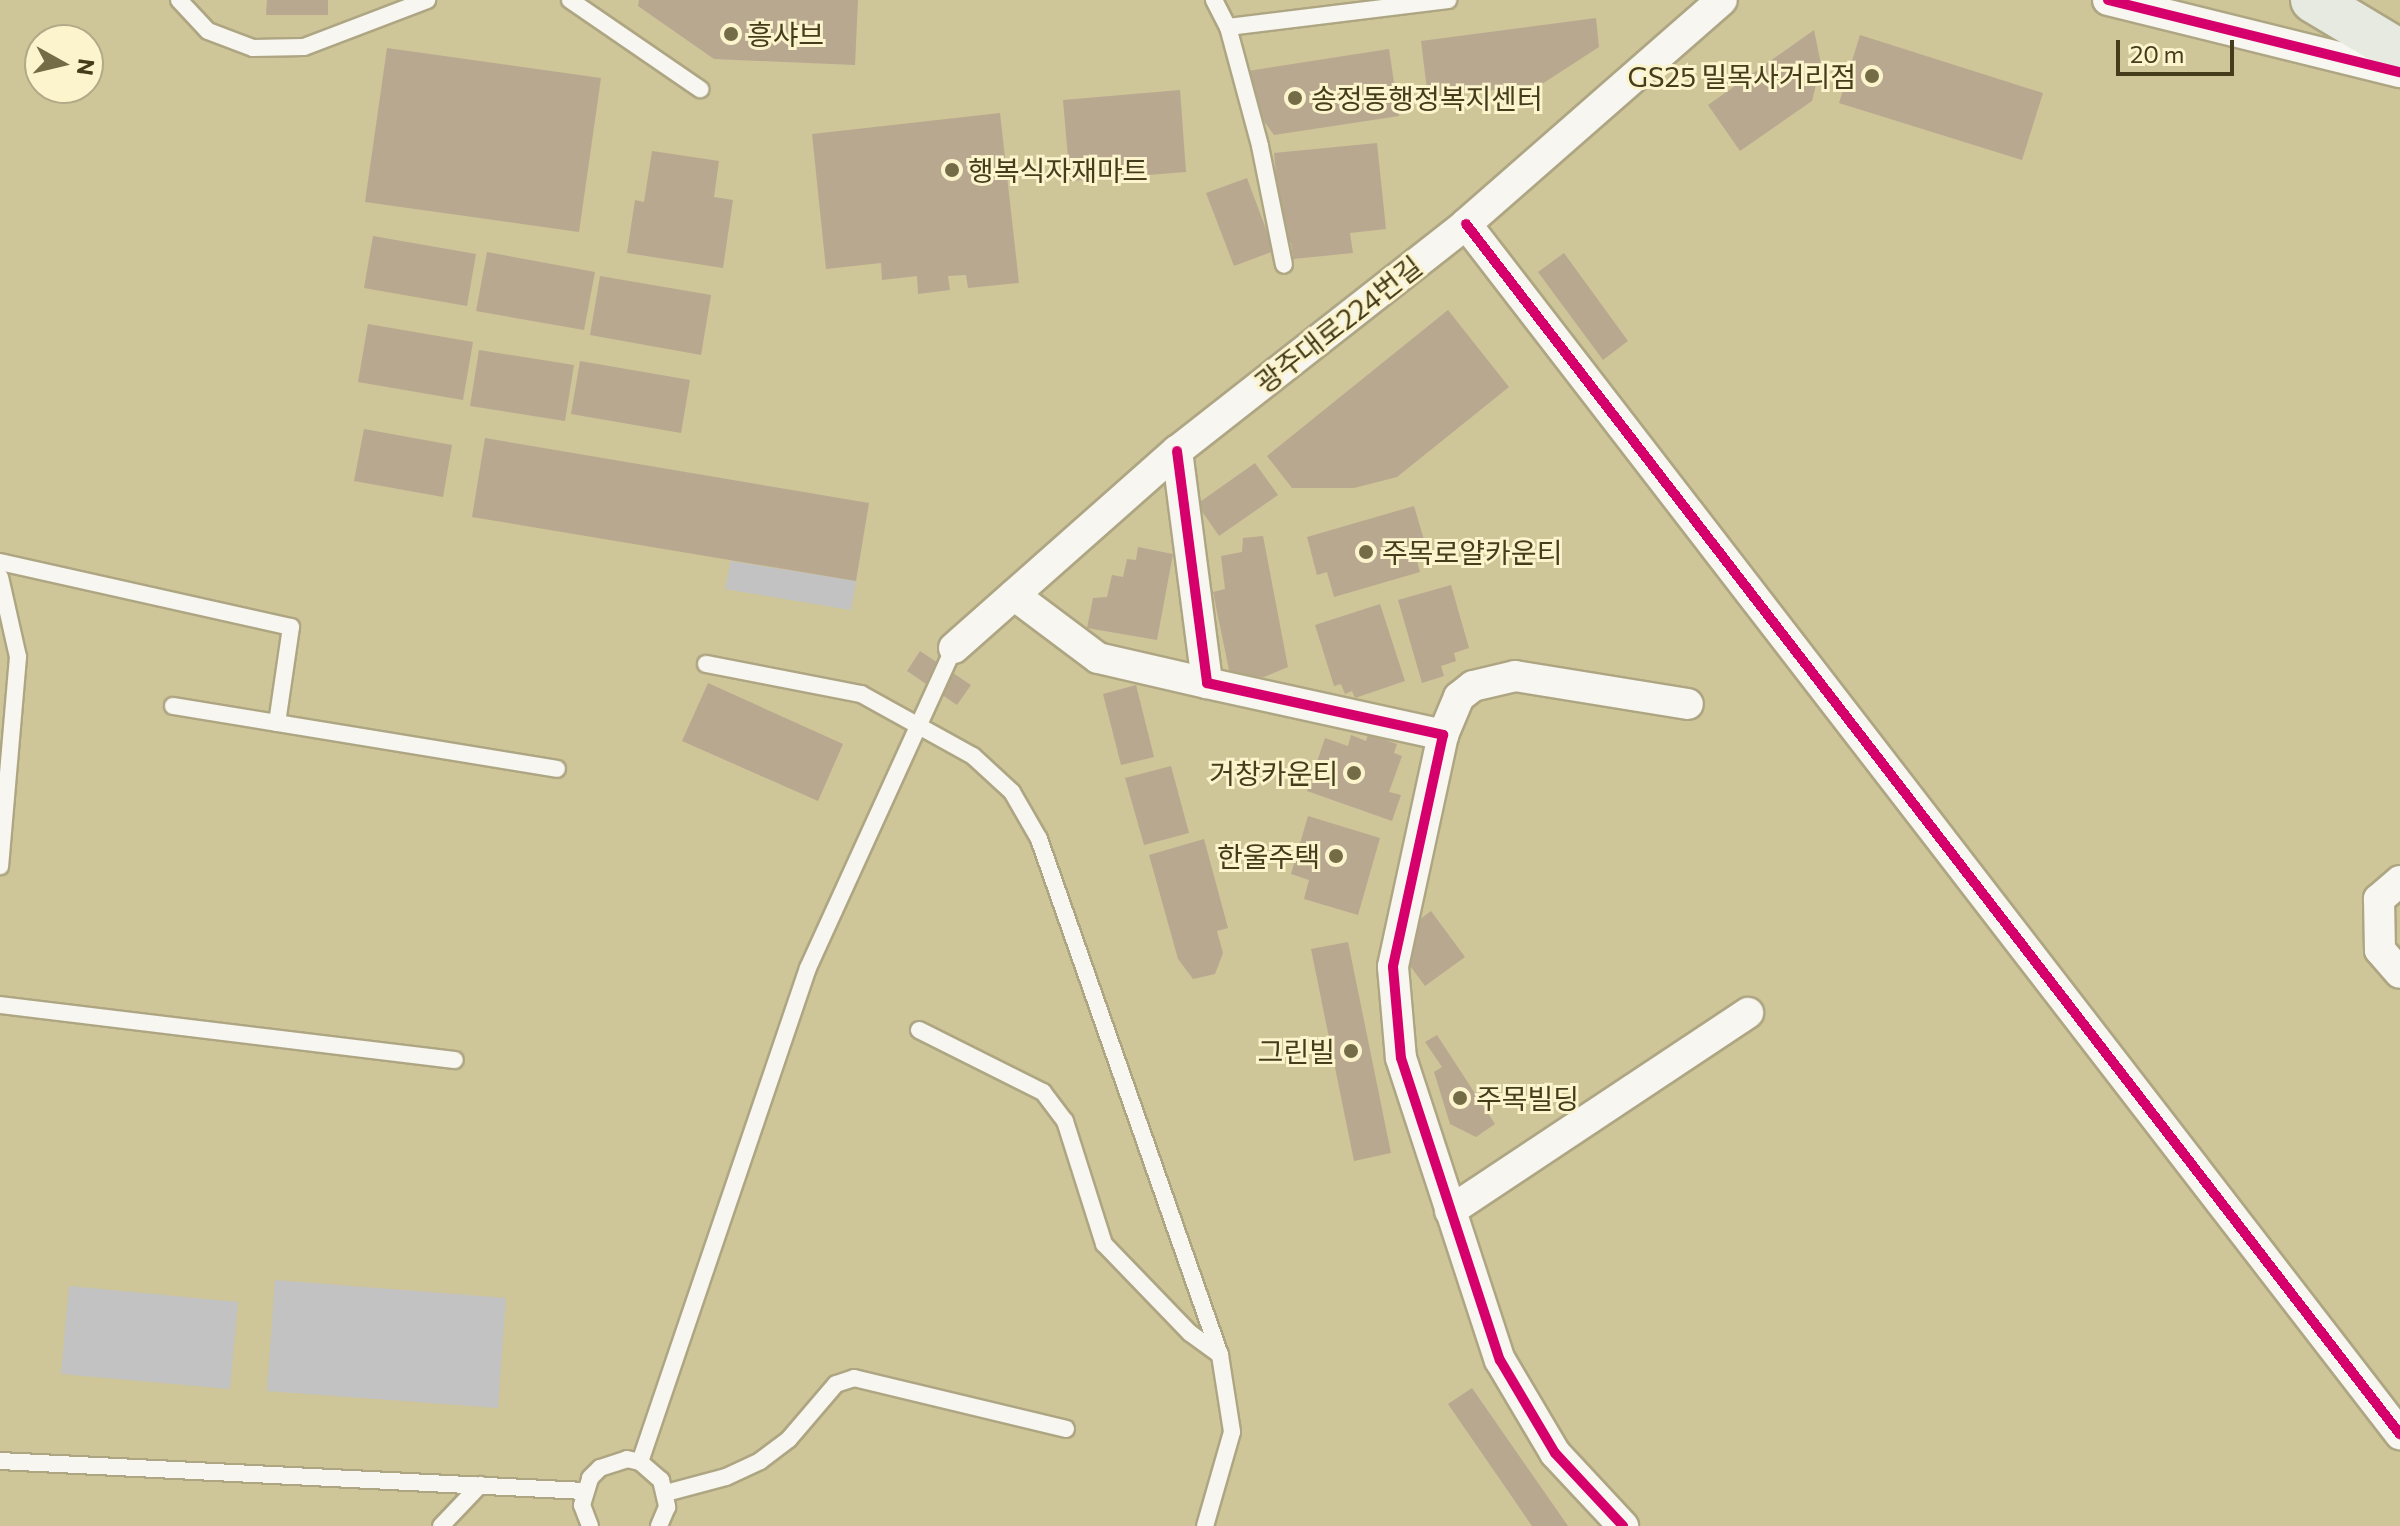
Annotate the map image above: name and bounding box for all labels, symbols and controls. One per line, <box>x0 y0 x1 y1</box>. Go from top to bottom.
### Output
place label: 흥샤브 <box>747 17 824 51</box>
north arrow <box>24 24 104 104</box>
scale bar <box>2120 24 2238 74</box>
marker: 흥샤브 <box>722 25 740 43</box>
text: 20 m <box>2130 39 2184 68</box>
text: N <box>72 57 101 77</box>
place label: GS25 밀목사거리점 <box>1628 59 1856 93</box>
marker: GS25 밀목사거리점 <box>1863 67 1881 85</box>
place label: 송정동행정복지센터 <box>1311 81 1543 115</box>
marker: 송정동행정복지센터 <box>1286 89 1304 107</box>
place label: 행복식자재마트 <box>968 153 1148 187</box>
marker: 행복식자재마트 <box>943 161 961 179</box>
street label: 광주대로224번길 <box>1248 249 1428 399</box>
place label: 주목로얄카운티 <box>1382 535 1562 569</box>
marker: 주목로얄카운티 <box>1357 543 1375 561</box>
place label: 거창카운티 <box>1209 756 1338 790</box>
marker: 거창카운티 <box>1345 764 1363 782</box>
place label: 한울주택 <box>1217 839 1320 873</box>
marker: 한울주택 <box>1327 847 1345 865</box>
place label: 그린빌 <box>1258 1034 1335 1068</box>
marker: 그린빌 <box>1342 1042 1360 1060</box>
place label: 주목빌딩 <box>1476 1081 1579 1115</box>
marker: 주목빌딩 <box>1451 1089 1469 1107</box>

